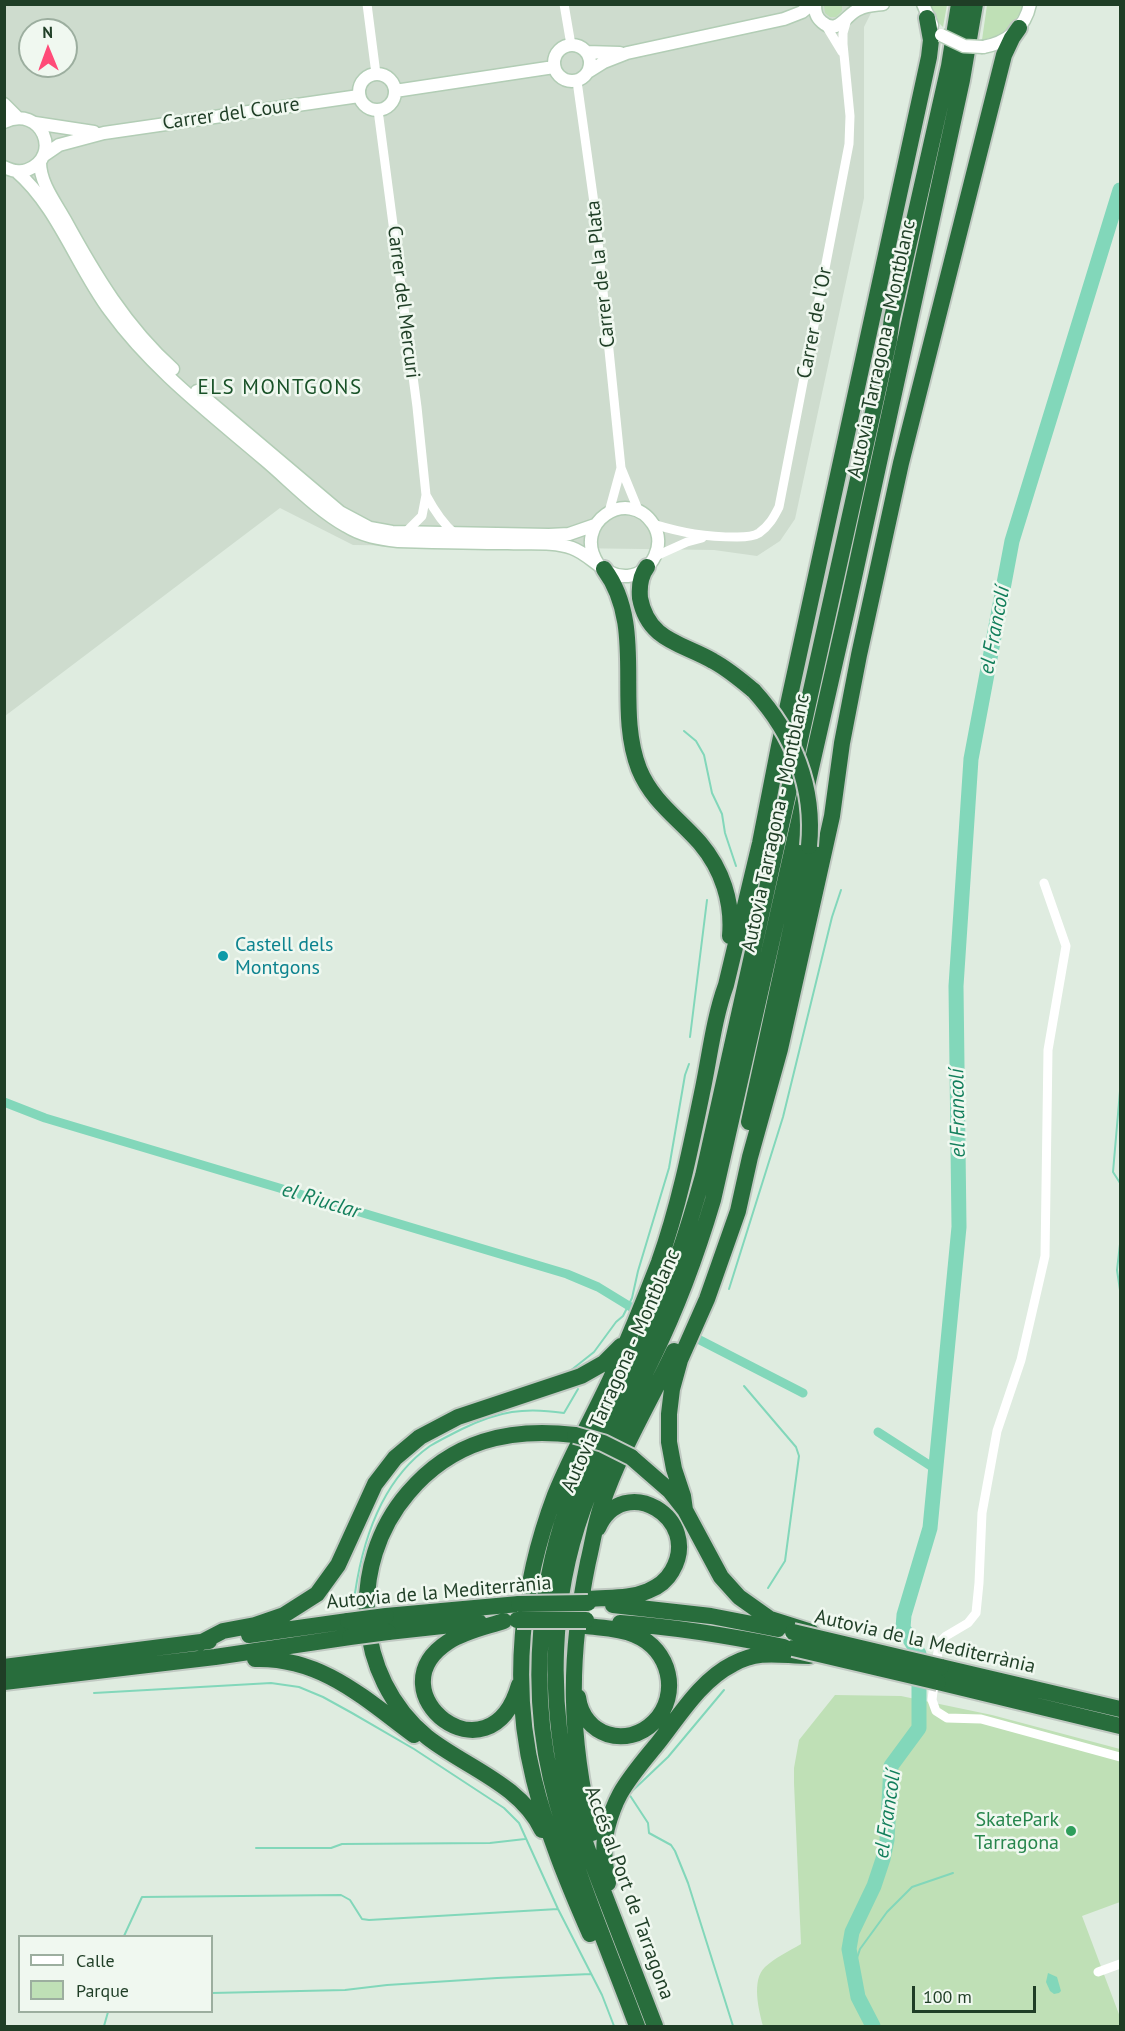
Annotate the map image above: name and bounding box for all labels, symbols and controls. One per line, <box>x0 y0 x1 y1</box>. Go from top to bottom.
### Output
north arrow <box>18 18 78 78</box>
text: N <box>42 22 53 42</box>
street label: Carrer del Coure <box>161 93 301 135</box>
street label: Carrer de la Plata <box>581 199 621 349</box>
street label: Autovia Tarragona - Montblanc <box>843 218 921 480</box>
street label: Carrer del Mercuri <box>382 224 424 380</box>
street label: Carrer de l'Or <box>792 265 838 381</box>
district label: ELS MONTGONS <box>197 375 363 401</box>
water label: el Francolí <box>974 584 1016 676</box>
street label: Autovia Tarragona - Montblanc <box>737 692 815 954</box>
place label: Castell dels Montgons <box>235 933 333 980</box>
marker: Castell dels Montgons <box>216 949 230 963</box>
water label: el Francolí <box>945 1068 971 1158</box>
water label: el Riuclar <box>279 1177 363 1225</box>
street label: Autovia Tarragona - Montblanc <box>557 1246 685 1496</box>
street label: Autovia de la Mediterrània <box>326 1571 552 1615</box>
street label: Autovia de la Mediterrània <box>812 1605 1038 1679</box>
water label: el Francolí <box>869 1768 907 1860</box>
street label: Accés al Port de Tarragona <box>579 1783 679 2003</box>
place label: SkatePark Tarragona <box>974 1808 1059 1855</box>
marker: SkatePark Tarragona <box>1064 1824 1078 1838</box>
legend <box>18 1935 213 2013</box>
text: Calle <box>76 1949 115 1972</box>
scale bar <box>915 1974 1040 2012</box>
text: Parque <box>76 1979 129 2002</box>
text: 100 m <box>923 1985 972 2008</box>

